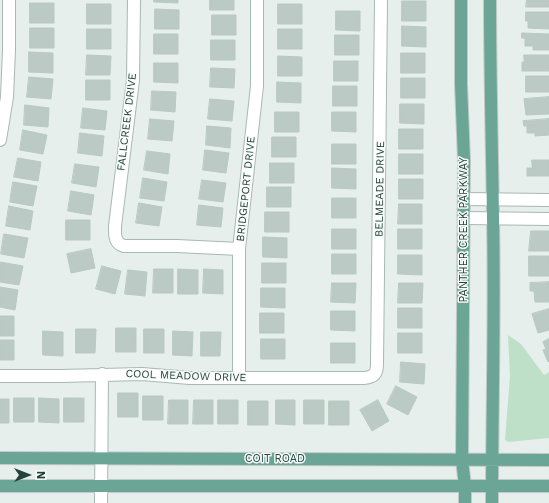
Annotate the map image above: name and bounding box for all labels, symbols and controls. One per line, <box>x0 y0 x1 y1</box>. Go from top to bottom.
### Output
street label: FALLCREEK DRIVE <box>114 72 140 172</box>
street label: BRIDGEPORT DRIVE <box>234 136 258 242</box>
street label: BELMEADE DRIVE <box>373 141 387 237</box>
street label: PANTHER CREEK PARKWAY <box>457 157 471 303</box>
street label: COOL MEADOW DRIVE <box>125 367 247 385</box>
street label: COIT ROAD <box>245 452 305 466</box>
north arrow <box>8 455 48 495</box>
text: N <box>34 471 47 479</box>

